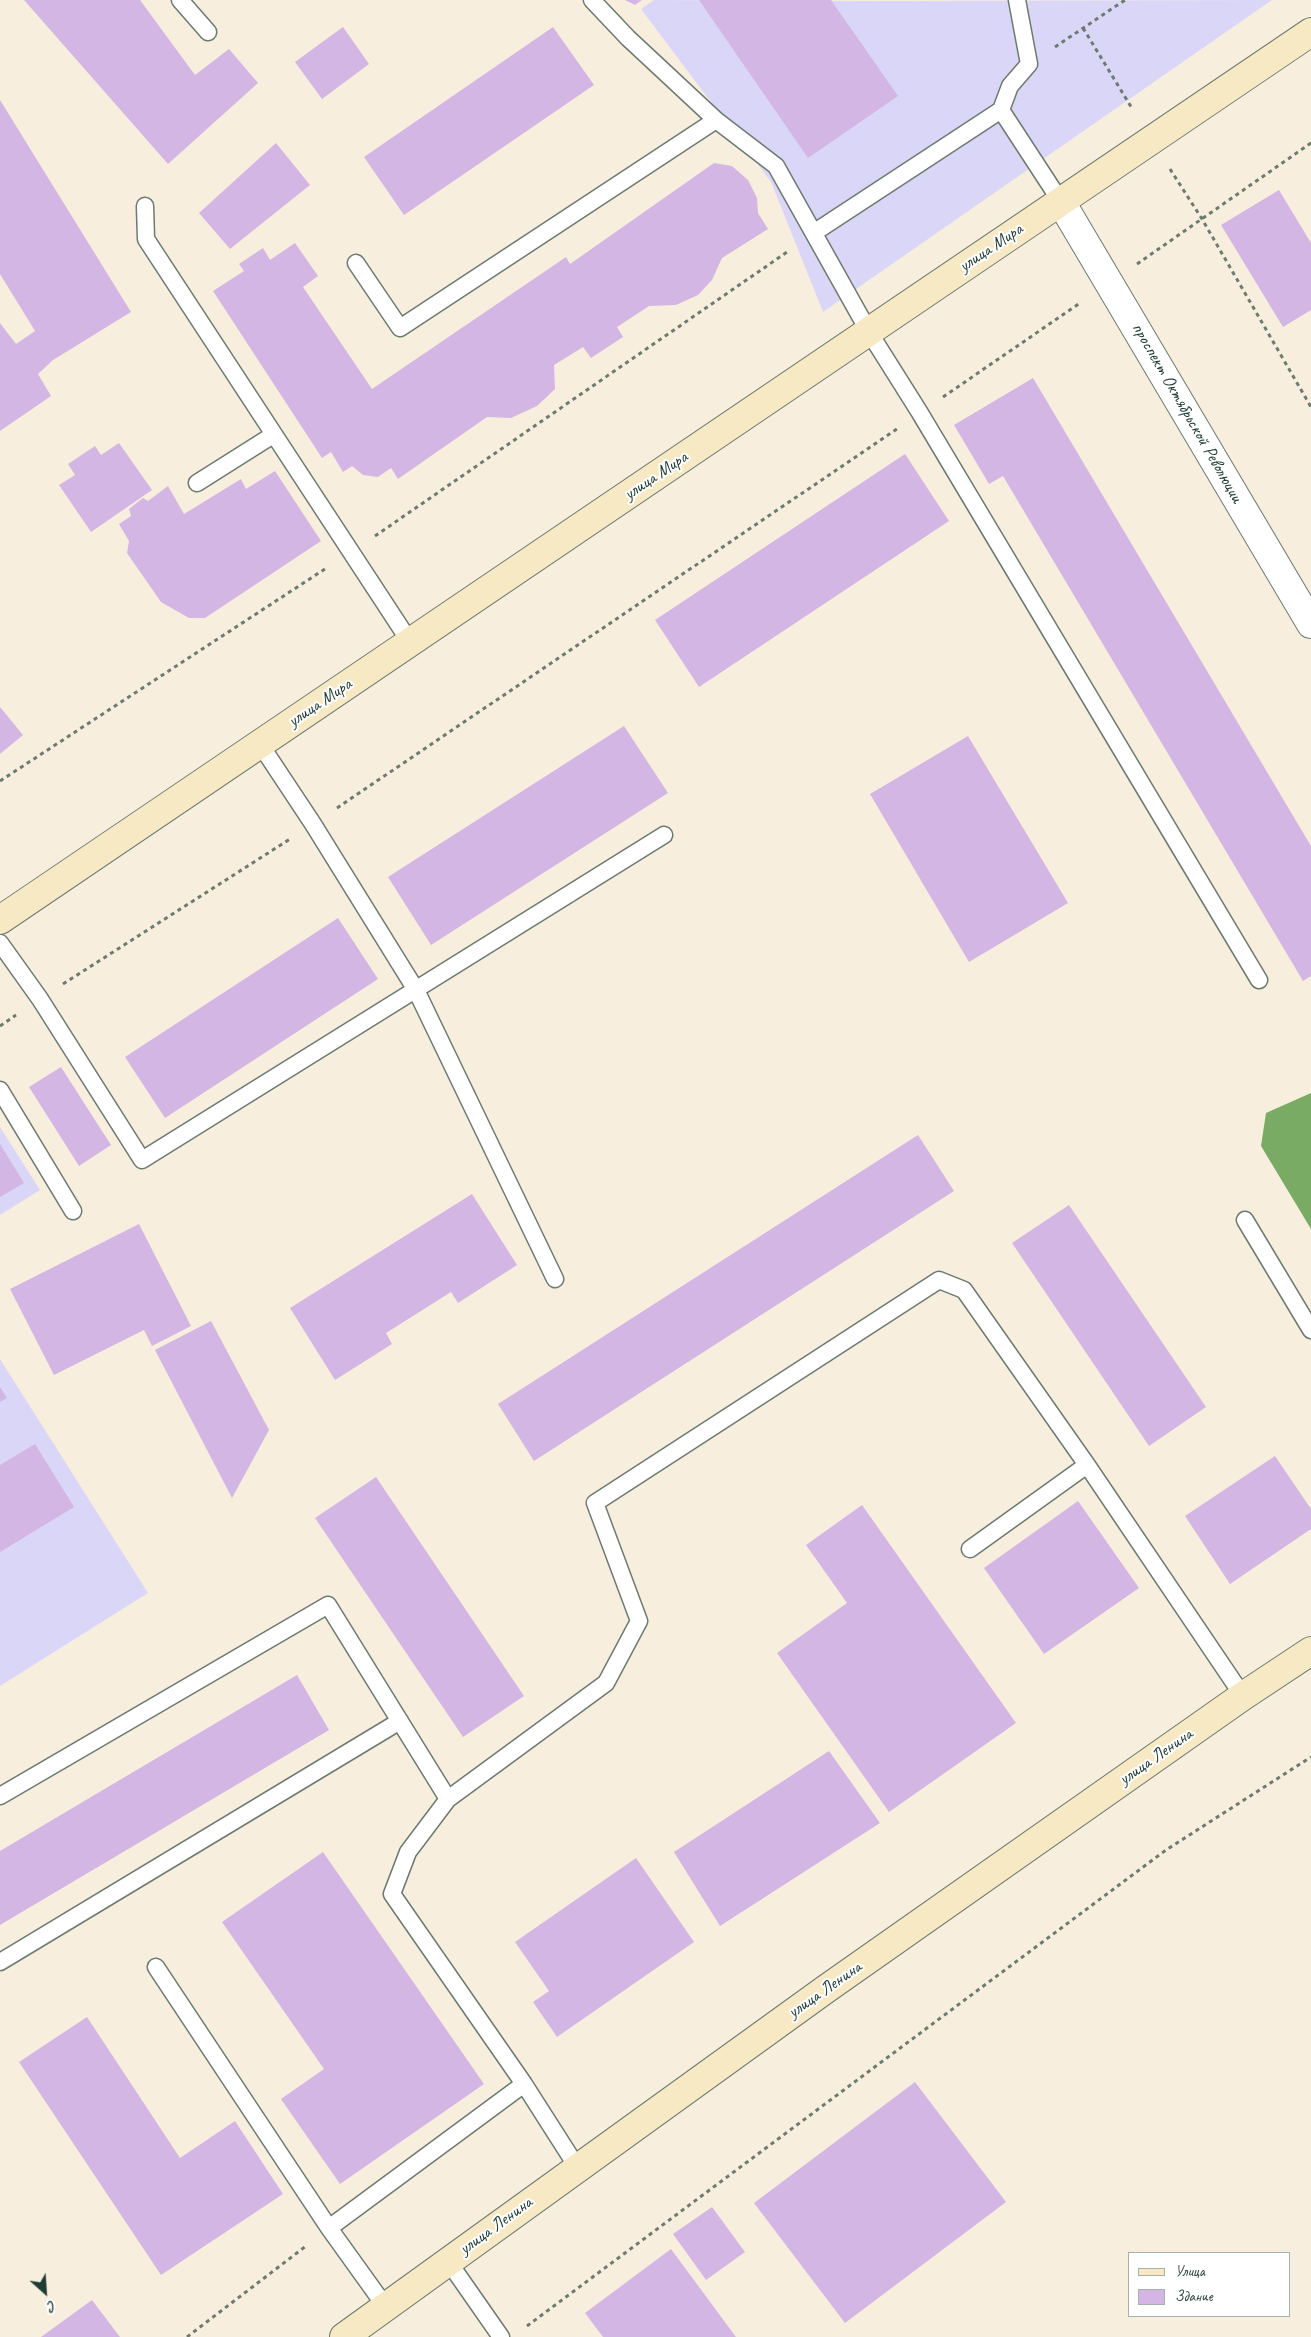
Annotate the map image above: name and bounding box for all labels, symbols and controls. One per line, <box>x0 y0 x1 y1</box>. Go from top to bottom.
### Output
street label: улица Мира <box>955 219 1027 277</box>
street label: проспект Октябрьской Революции <box>1126 319 1248 507</box>
street label: улица Мира <box>620 447 692 505</box>
street label: улица Мира <box>284 674 356 732</box>
street label: улица Ленина <box>1115 1724 1197 1790</box>
street label: улица Ленина <box>784 1957 866 2023</box>
street label: улица Ленина <box>455 2192 537 2260</box>
legend <box>1128 2252 1291 2317</box>
text: Улица <box>1175 2262 1205 2281</box>
north arrow <box>20 2267 70 2317</box>
text: Здание <box>1175 2287 1213 2306</box>
text: С <box>45 2297 59 2315</box>

